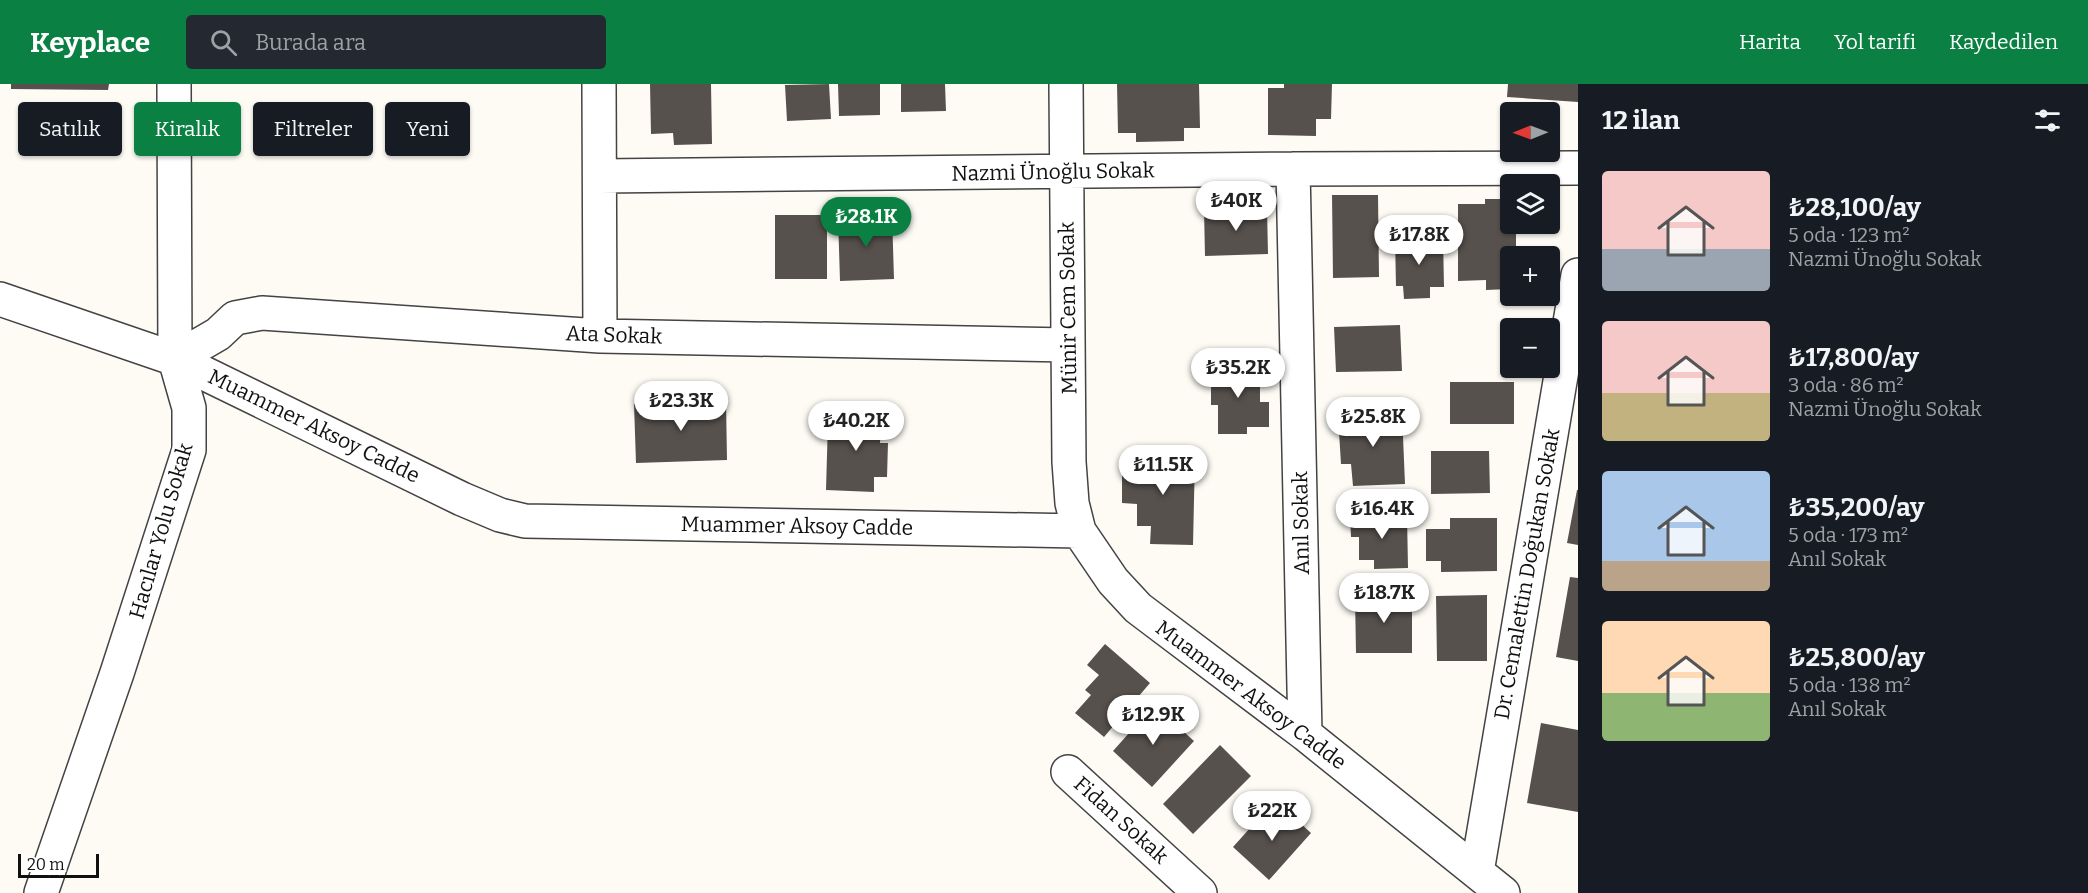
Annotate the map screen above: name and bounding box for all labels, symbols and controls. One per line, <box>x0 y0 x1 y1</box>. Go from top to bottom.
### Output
search box <box>186 15 606 69</box>
text: Keyplace <box>30 26 150 59</box>
icon: search <box>207 26 240 59</box>
text: Burada ara <box>255 29 366 56</box>
text: Harita <box>1739 29 1801 55</box>
text: Yol tarifi <box>1834 29 1916 55</box>
text: Kaydedilen <box>1949 29 2058 55</box>
chip: Satılık <box>18 102 122 156</box>
chip: Kiralık <box>134 102 241 156</box>
chip: Filtreler <box>253 102 373 156</box>
chip: Yeni <box>385 102 470 156</box>
north arrow <box>1500 102 1560 162</box>
map controls <box>1500 102 1560 378</box>
icon: filters <box>2031 104 2064 137</box>
text: 12 ilan <box>1602 105 1680 136</box>
street label: Nazmi Ünoğlu Sokak <box>951 157 1155 187</box>
button: layers <box>1500 174 1560 234</box>
pin: ₺40K <box>1200 181 1272 232</box>
text: ₺40K <box>1210 188 1262 212</box>
text: ₺28,100/ay <box>1788 192 1921 223</box>
icon: home <box>1650 195 1722 267</box>
pin: ₺28.1K <box>817 197 915 248</box>
text: ₺28.1K <box>834 204 898 228</box>
pin: ₺17.8K <box>1370 215 1468 266</box>
street label: Münir Cem Sokak <box>1053 221 1083 394</box>
text: ₺17.8K <box>1388 222 1450 246</box>
text: 5 oda · 123 m² <box>1788 223 1910 247</box>
button: + <box>1500 246 1560 306</box>
text: Nazmi Ünoğlu Sokak <box>1788 247 1982 271</box>
button: − <box>1500 318 1560 378</box>
street label: Ata Sokak <box>565 320 663 350</box>
text: ₺17,800/ay <box>1788 342 1919 373</box>
icon: home <box>1650 345 1722 417</box>
pin: ₺35.2K <box>1189 348 1287 399</box>
text: ₺35.2K <box>1205 355 1271 379</box>
street label: Muammer Aksoy Cadde <box>204 363 424 489</box>
text: 3 oda · 86 m² <box>1788 373 1904 397</box>
pin: ₺23.3K <box>632 381 730 432</box>
text: ₺23.3K <box>648 388 714 412</box>
pin: ₺25.8K <box>1324 397 1422 448</box>
text: Nazmi Ünoğlu Sokak <box>1788 397 1982 421</box>
pin: ₺40.2K <box>807 401 905 452</box>
text: ₺25.8K <box>1340 404 1406 428</box>
text: ₺40.2K <box>822 408 890 432</box>
street label: Dr. Cemalettin Doğukan Sokak <box>1489 426 1565 721</box>
street label: Hacılar Yolu Sokak <box>123 440 199 622</box>
pin: ₺11.5K <box>1114 445 1212 496</box>
text: ₺11.5K <box>1133 452 1193 476</box>
street label: Anıl Sokak <box>1287 471 1315 575</box>
pin: ₺16.4K <box>1333 489 1431 540</box>
text: ₺35,200/ay <box>1788 492 1924 523</box>
icon: home <box>1650 495 1722 567</box>
text: ₺16.4K <box>1350 496 1414 520</box>
street label: Muammer Aksoy Cadde <box>681 511 913 541</box>
text: 5 oda · 173 m² <box>1788 523 1908 547</box>
text: Anıl Sokak <box>1788 547 1886 571</box>
pin: ₺18.7K <box>1335 573 1433 624</box>
text: ₺18.7K <box>1353 580 1415 604</box>
street label: Muammer Aksoy Cadde <box>1150 615 1352 775</box>
text: ₺25,800/ay <box>1788 642 1925 673</box>
icon: home <box>1650 645 1722 717</box>
text: 5 oda · 138 m² <box>1788 673 1911 697</box>
pin: ₺12.9K <box>1104 695 1202 746</box>
text: Anıl Sokak <box>1788 697 1886 721</box>
text: ₺12.9K <box>1121 702 1185 726</box>
street label: Fidan Sokak <box>1068 771 1174 869</box>
pin: ₺22K <box>1236 791 1308 842</box>
text: ₺22K <box>1247 798 1297 822</box>
scale bar <box>18 851 99 878</box>
text: 20 m <box>27 855 64 874</box>

